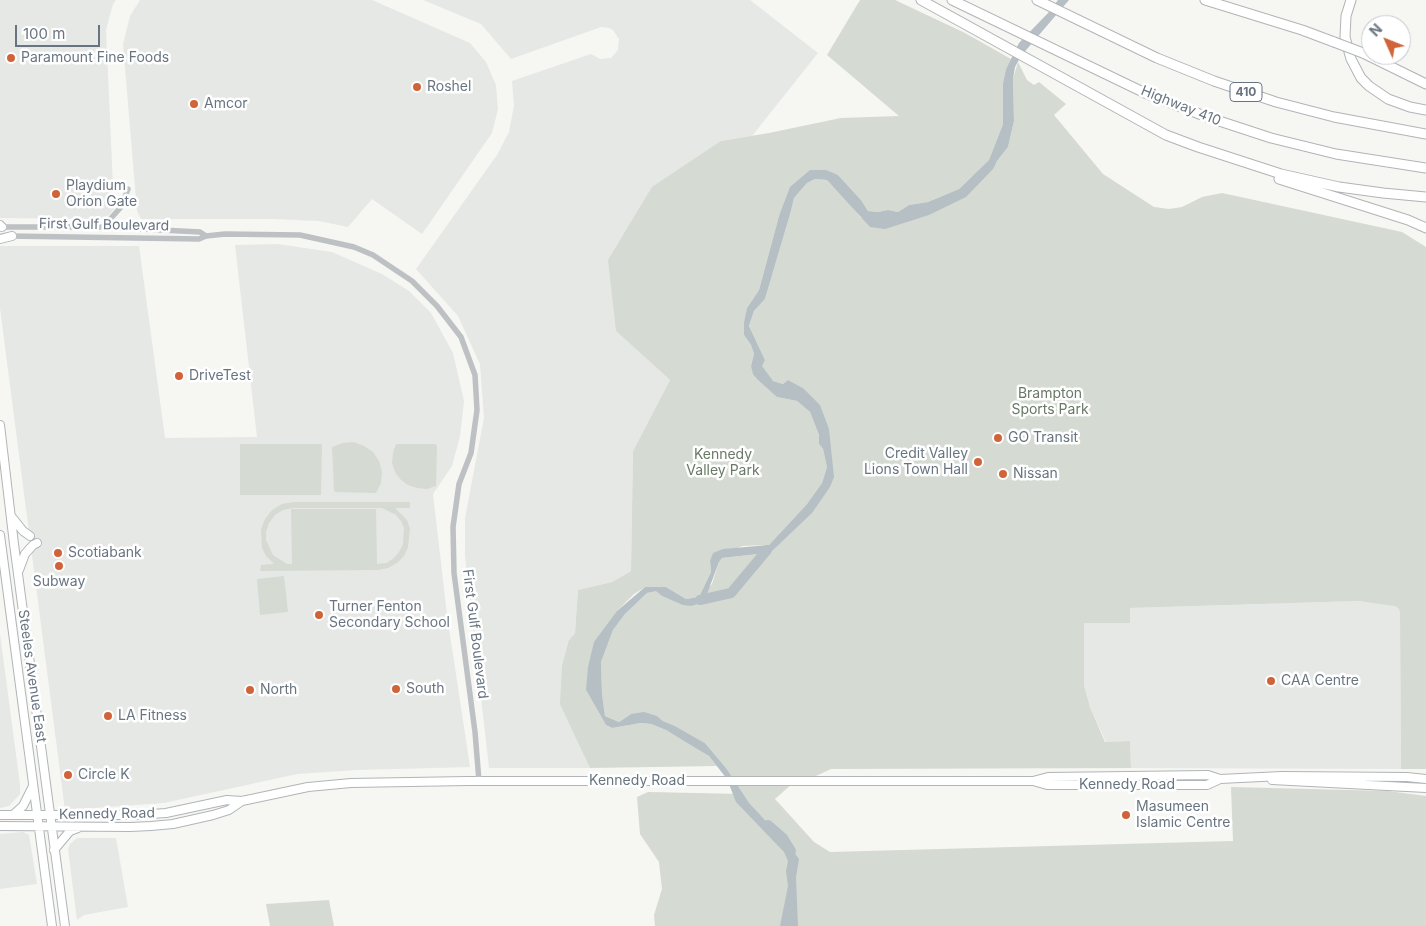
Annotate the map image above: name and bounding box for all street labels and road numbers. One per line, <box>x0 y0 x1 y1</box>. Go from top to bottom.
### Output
street label: Highway 410 <box>1139 82 1223 130</box>
road number: 410 <box>1230 82 1262 101</box>
street label: First Gulf Boulevard <box>39 215 169 235</box>
street label: First Gulf Boulevard <box>459 568 491 700</box>
street label: Steeles Avenue East <box>14 608 50 744</box>
street label: Kennedy Road <box>589 773 685 789</box>
street label: Kennedy Road <box>1079 777 1175 793</box>
street label: Kennedy Road <box>59 805 155 823</box>

